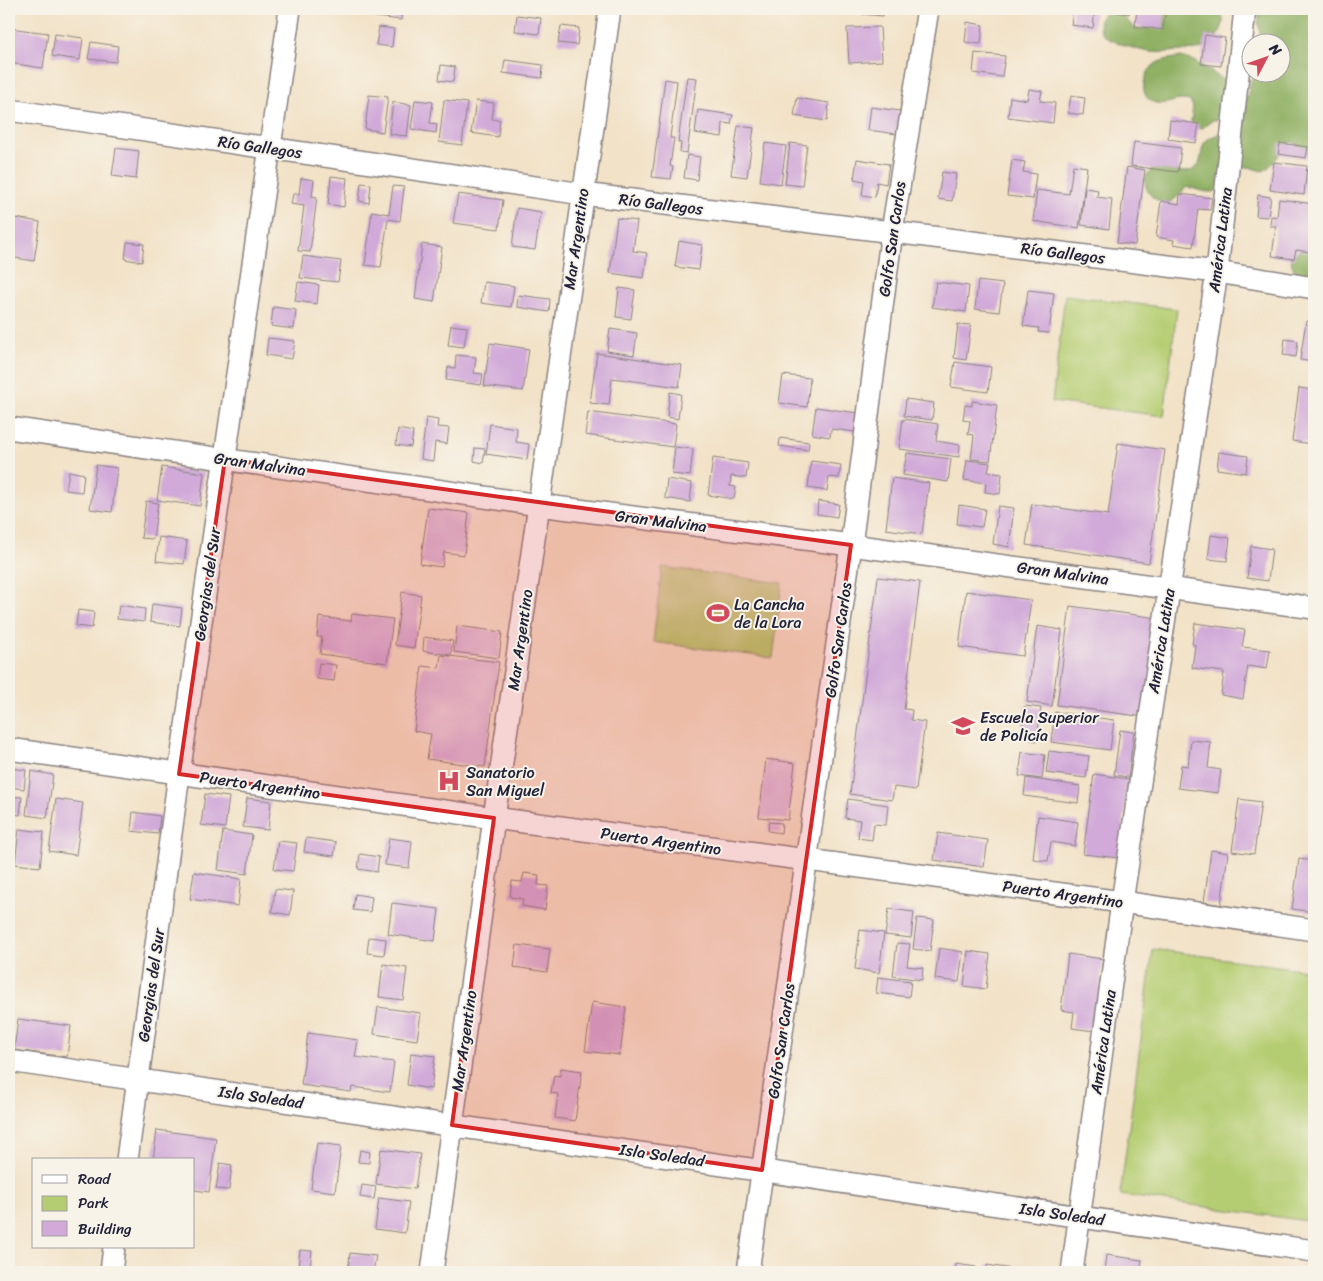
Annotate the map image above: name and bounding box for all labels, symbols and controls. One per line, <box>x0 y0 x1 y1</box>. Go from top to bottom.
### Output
north arrow <box>1240 32 1290 82</box>
text: N <box>1262 37 1288 62</box>
street label: Río Gallegos <box>216 127 305 167</box>
street label: Golfo San Carlos <box>870 179 915 299</box>
street label: Río Gallegos <box>617 184 705 224</box>
street label: América Latina <box>1199 185 1241 295</box>
street label: Mar Argentino <box>555 186 597 292</box>
street label: Río Gallegos <box>1019 233 1107 273</box>
street label: Gran Malvina <box>212 443 308 485</box>
street label: Gran Malvina <box>614 501 708 541</box>
street label: Georgias del Sur <box>185 524 230 643</box>
street label: Gran Malvina <box>1015 552 1111 594</box>
street label: Golfo San Carlos <box>816 580 861 700</box>
street label: América Latina <box>1138 586 1184 696</box>
street label: Mar Argentino <box>499 587 541 693</box>
place label: La Cancha de la Lora <box>734 590 805 637</box>
sports icon: La Cancha de la Lora <box>705 600 731 626</box>
place label: Escuela Superior de Policía <box>980 703 1100 750</box>
school or university icon: Escuela Superior de Policía <box>950 713 976 739</box>
place label: Sanatorio San Miguel <box>466 758 545 805</box>
street label: Puerto Argentino <box>198 762 322 808</box>
hospital icon: Sanatorio San Miguel <box>436 768 462 794</box>
street label: Puerto Argentino <box>599 818 723 864</box>
street label: Puerto Argentino <box>1001 871 1125 917</box>
street label: Georgias del Sur <box>129 925 174 1044</box>
street label: Golfo San Carlos <box>759 981 804 1101</box>
street label: América Latina <box>1081 987 1125 1097</box>
street label: Mar Argentino <box>443 988 485 1094</box>
street label: Isla Soledad <box>216 1077 307 1118</box>
street label: Isla Soledad <box>617 1135 708 1176</box>
legend <box>32 1158 195 1248</box>
text: Road <box>78 1166 111 1192</box>
text: Park <box>78 1190 109 1216</box>
street label: Isla Soledad <box>1017 1194 1108 1235</box>
text: Building <box>78 1216 132 1242</box>

